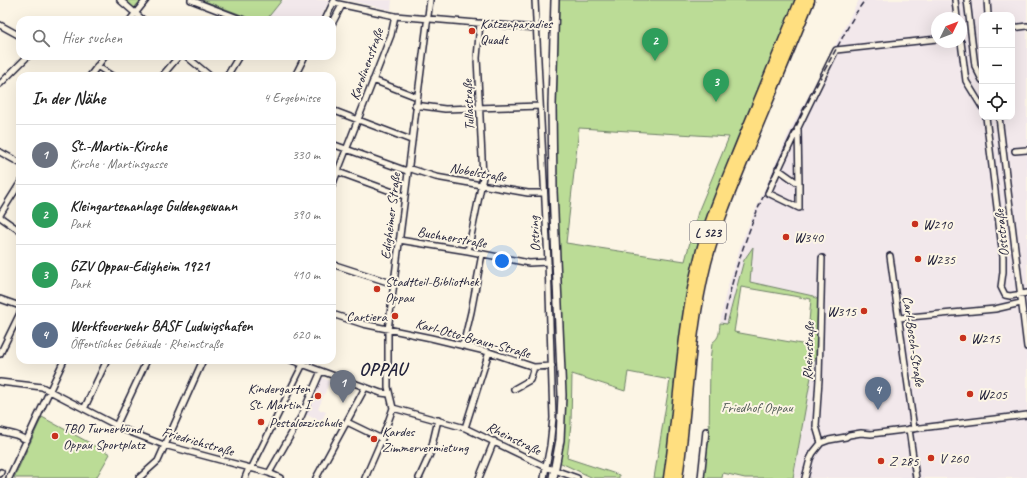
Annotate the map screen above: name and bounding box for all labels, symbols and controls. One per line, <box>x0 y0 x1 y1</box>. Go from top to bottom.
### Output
north arrow <box>931 12 967 48</box>
map controls <box>979 12 1015 120</box>
button: + <box>979 12 1015 48</box>
place label: Katzenparadies Quadt <box>480 15 553 48</box>
search box <box>16 16 336 60</box>
street label: Karolinenstraße <box>346 25 388 102</box>
marker: Katzenparadies Quadt <box>467 26 477 36</box>
icon: search <box>30 27 52 49</box>
pin: 2 <box>642 28 668 61</box>
text: Hier suchen <box>62 29 122 48</box>
button: − <box>979 48 1015 84</box>
pin: 3 <box>703 69 729 102</box>
street label: Tullastraße <box>459 78 478 131</box>
button: locate <box>979 84 1015 120</box>
text: In der Nähe <box>32 88 105 109</box>
text: 4 Ergebnisse <box>264 90 320 106</box>
text: St.-Martin-Kirche <box>70 137 167 156</box>
text: 1 <box>42 147 48 163</box>
text: 330 m <box>292 147 320 163</box>
text: Kirche · Martinsgasse <box>70 156 167 172</box>
street label: Nobelstraße <box>449 159 509 186</box>
street label: Edigheimer Straße <box>377 170 404 260</box>
text: Kleingartenanlage Guldengewann <box>70 197 237 216</box>
text: 2 <box>42 207 48 223</box>
text: 390 m <box>292 207 320 223</box>
street label: Oststraße <box>990 207 1012 257</box>
street label: Ostring <box>525 215 544 252</box>
text: Park <box>70 216 91 232</box>
place label: W210 <box>923 216 954 233</box>
marker: W210 <box>910 219 920 229</box>
road number: L 523 <box>690 221 726 243</box>
street label: Buchnerstraße <box>416 223 489 252</box>
place label: W340 <box>794 229 825 246</box>
marker: W340 <box>781 232 791 242</box>
your location <box>492 251 512 271</box>
place label: W235 <box>926 251 956 268</box>
marker: W235 <box>913 254 923 264</box>
text: GZV Oppau-Edigheim 1921 <box>70 257 209 276</box>
text: 3 <box>42 267 48 283</box>
text: 410 m <box>292 267 320 283</box>
place label: Stadtteil-Bibliothek Oppau <box>385 273 479 306</box>
text: Park <box>70 276 91 292</box>
marker: Stadtteil-Bibliothek Oppau <box>372 284 382 294</box>
street label: Carl-Bosch-Straße <box>899 295 928 389</box>
place label: W315 <box>827 303 857 320</box>
marker: W315 <box>859 306 869 316</box>
place label: Cartiera <box>346 308 388 325</box>
marker: Cartiera <box>390 311 400 321</box>
street label: Karl-Otto-Braun-Straße <box>414 315 533 362</box>
text: Werkfeuerwehr BASF Ludwigshafen <box>70 317 253 336</box>
street label: Rheinstraße <box>799 320 818 380</box>
text: 4 <box>42 327 48 343</box>
text: 620 m <box>292 327 320 343</box>
place label: W215 <box>971 330 1001 347</box>
marker: W215 <box>958 333 968 343</box>
text: Öffentliches Gebäude · Rheinstraße <box>70 336 223 352</box>
district label: OPPAU <box>359 358 410 380</box>
pin: 1 <box>330 370 356 403</box>
pin: 4 <box>865 377 891 410</box>
place label: Kindergarten St. Martin I <box>248 380 313 413</box>
place label: W205 <box>978 386 1008 403</box>
marker: W205 <box>965 389 975 399</box>
marker: Kindergarten St. Martin I <box>313 391 323 401</box>
park label: Friedhof Oppau <box>721 399 794 416</box>
place label: Pestalozzischule <box>269 414 343 431</box>
marker: Pestalozzischule <box>256 417 266 427</box>
street label: Rheinstraße <box>484 418 545 459</box>
place label: TBO Turnerbund Oppau Sportplatz <box>63 420 146 453</box>
street label: Friedrichstraße <box>160 423 237 460</box>
place label: Kardes Zimmervermietung <box>382 423 469 456</box>
marker: TBO Turnerbund Oppau Sportplatz <box>50 431 60 441</box>
marker: Kardes Zimmervermietung <box>369 434 379 444</box>
place label: V 260 <box>939 450 970 467</box>
place label: Z 285 <box>889 453 919 470</box>
marker: V 260 <box>926 453 936 463</box>
marker: Z 285 <box>876 456 886 466</box>

